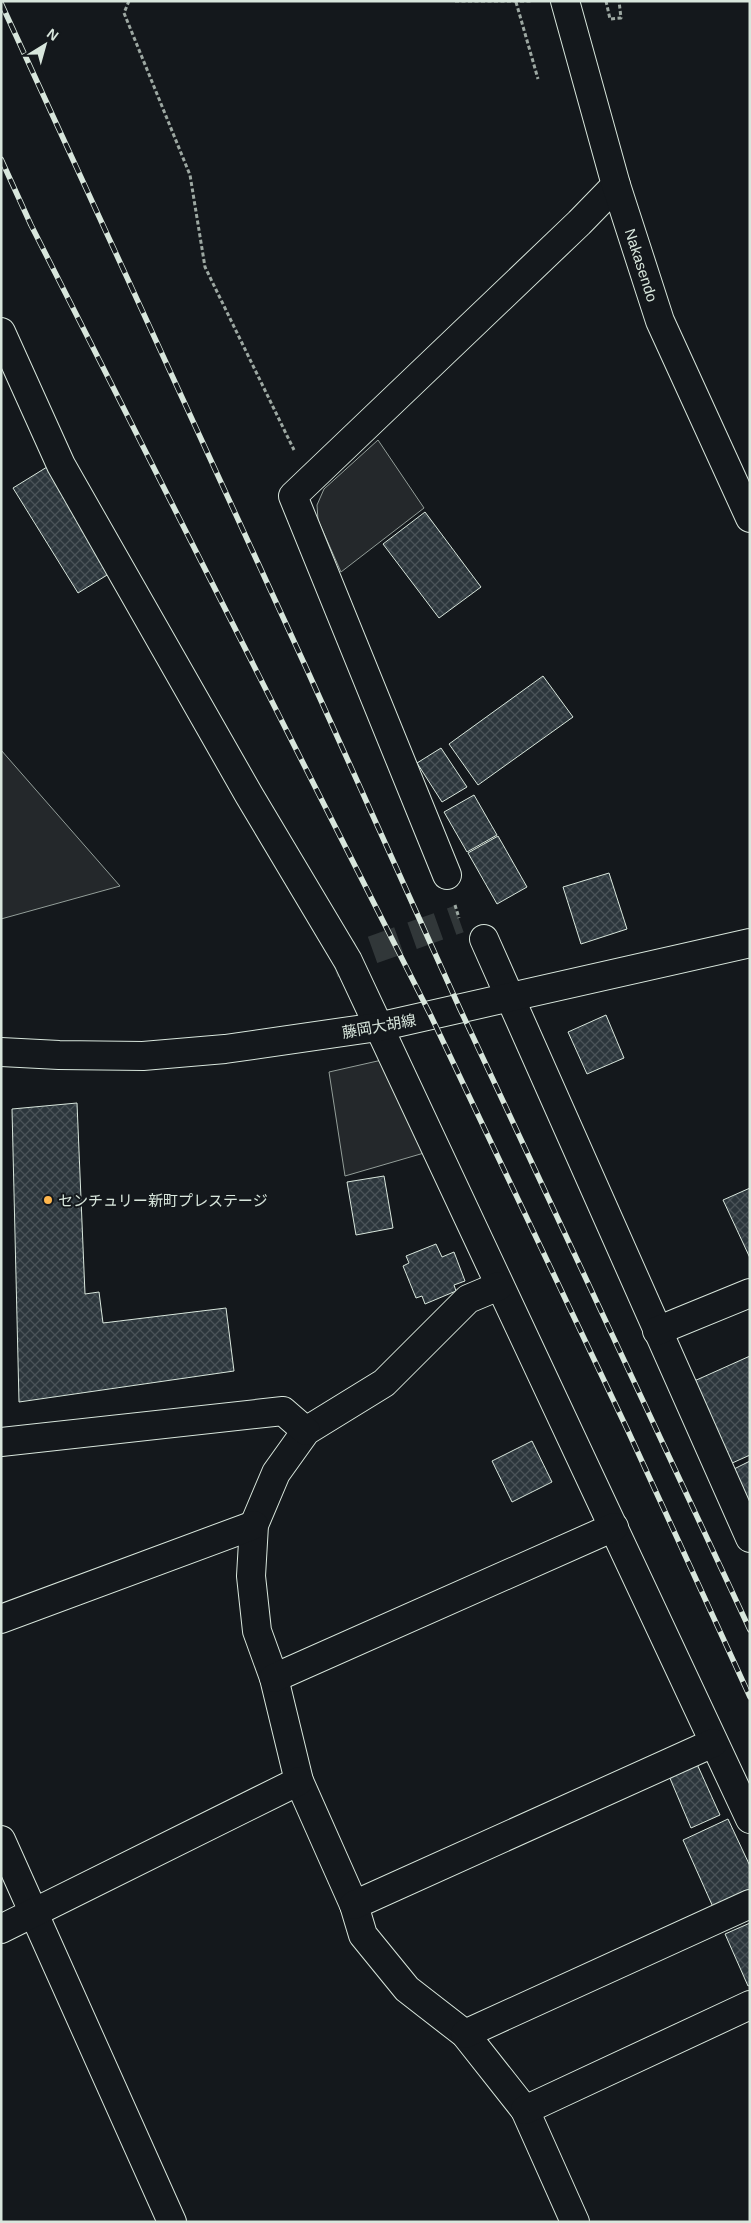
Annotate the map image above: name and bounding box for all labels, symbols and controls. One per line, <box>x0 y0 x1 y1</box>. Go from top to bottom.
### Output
north arrow <box>20 20 70 70</box>
text: N <box>44 25 62 44</box>
street label: Nakasendo <box>622 226 662 304</box>
street label: 藤岡大胡線 <box>341 1011 417 1041</box>
place label: センチュリー新町プレステージ <box>58 1192 268 1209</box>
marker: センチュリー新町プレステージ <box>42 1194 54 1206</box>

